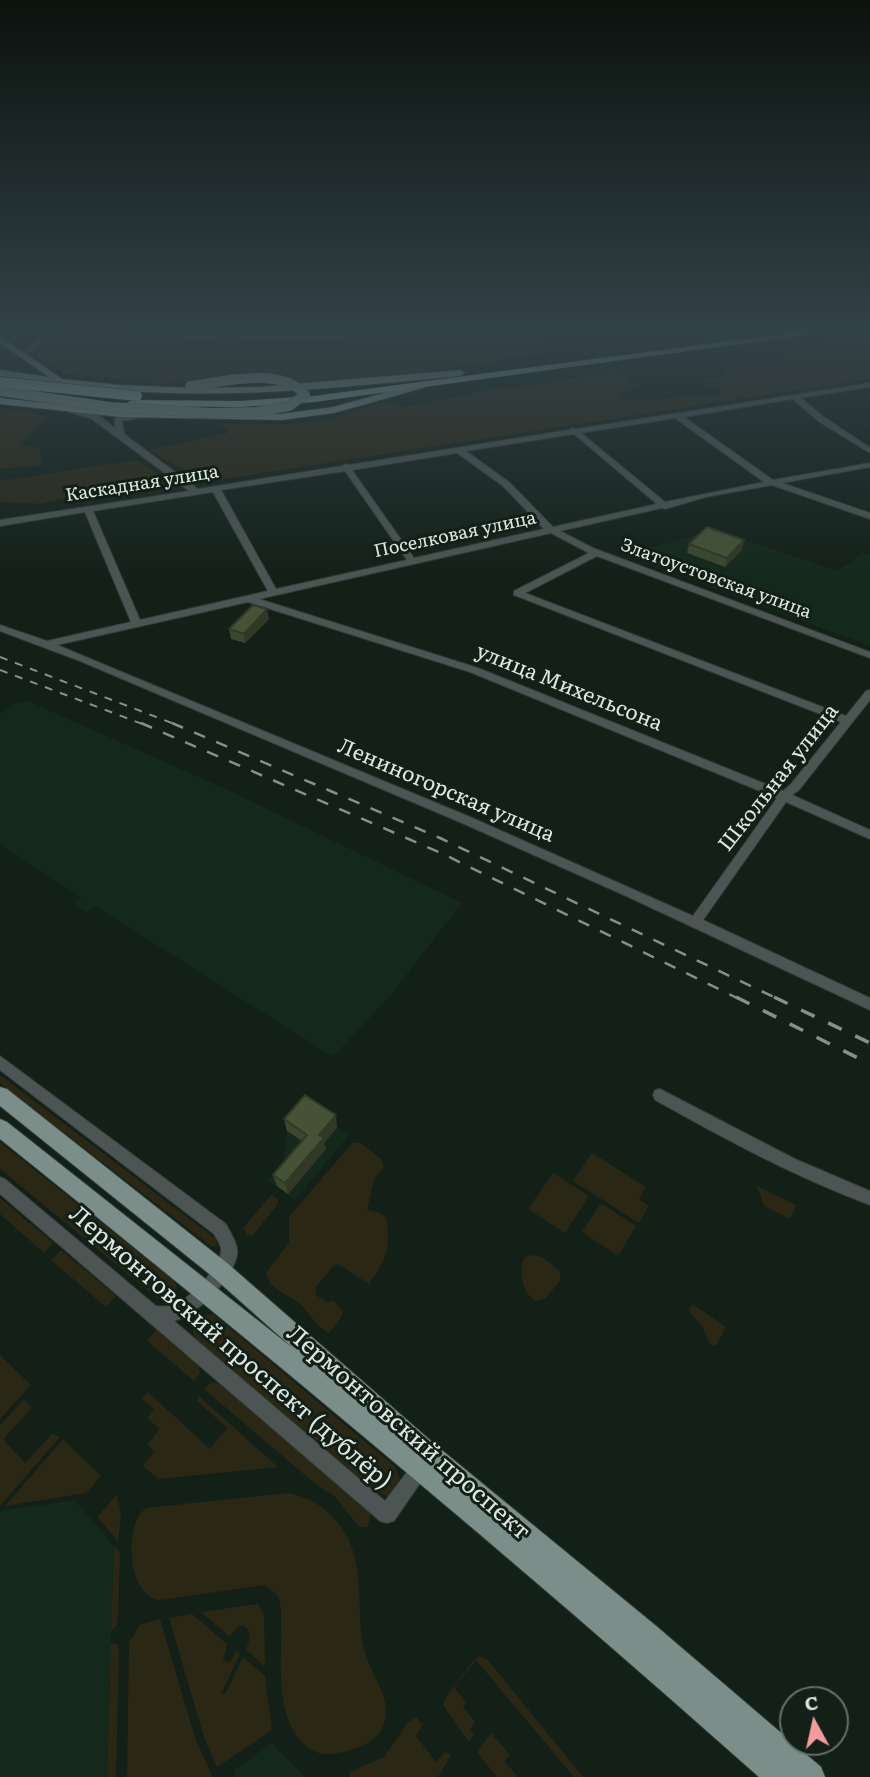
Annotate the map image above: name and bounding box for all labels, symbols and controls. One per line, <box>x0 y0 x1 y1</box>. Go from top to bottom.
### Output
street label: Каскадная улица <box>64 461 220 507</box>
street label: Поселковая улица <box>372 507 538 563</box>
street label: Златоустовская улица <box>618 534 814 624</box>
street label: улица Михельсона <box>472 639 666 737</box>
street label: Школьная улица <box>714 699 844 857</box>
street label: Лениногорская улица <box>334 734 558 848</box>
street label: Лермонтовский проспект (дублёр) <box>63 1200 397 1496</box>
street label: Лермонтовский проспект <box>280 1319 536 1547</box>
north arrow <box>779 1686 849 1756</box>
text: С <box>803 1687 820 1717</box>

